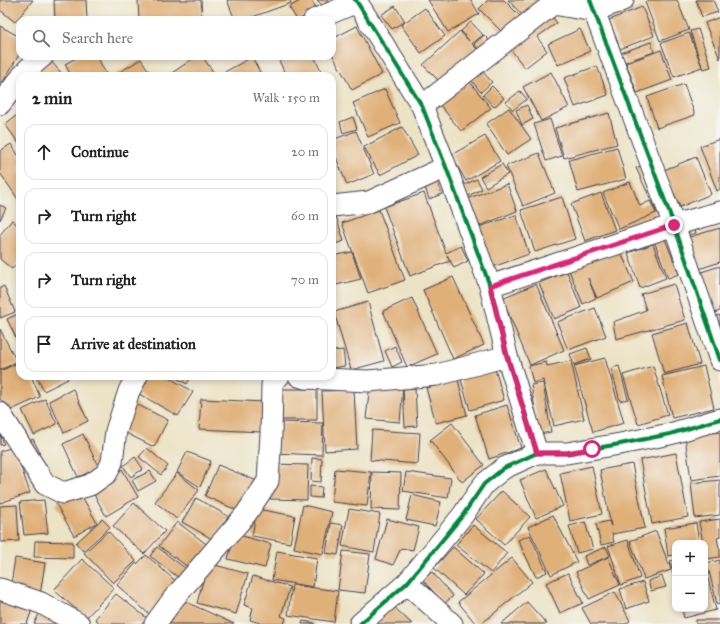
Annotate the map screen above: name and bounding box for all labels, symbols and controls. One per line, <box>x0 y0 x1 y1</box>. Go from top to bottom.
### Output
search box <box>16 16 336 60</box>
icon: search <box>30 27 52 49</box>
text: Search here <box>62 29 133 47</box>
text: 2 min <box>32 88 72 109</box>
text: Walk · 150 m <box>252 90 320 106</box>
icon: ahead <box>33 141 55 163</box>
text: Continue <box>71 143 129 161</box>
text: 20 m <box>291 144 319 160</box>
icon: right <box>33 205 55 227</box>
text: Turn right <box>71 207 136 225</box>
text: 60 m <box>291 208 319 224</box>
route end <box>665 216 683 234</box>
icon: right <box>33 269 55 291</box>
text: Turn right <box>71 271 136 289</box>
text: 70 m <box>291 272 319 288</box>
icon: arrive <box>33 333 55 355</box>
text: Arrive at destination <box>71 335 196 353</box>
route start <box>583 440 601 458</box>
map controls <box>672 540 708 612</box>
button: + <box>672 540 708 576</box>
button: − <box>672 576 708 612</box>

